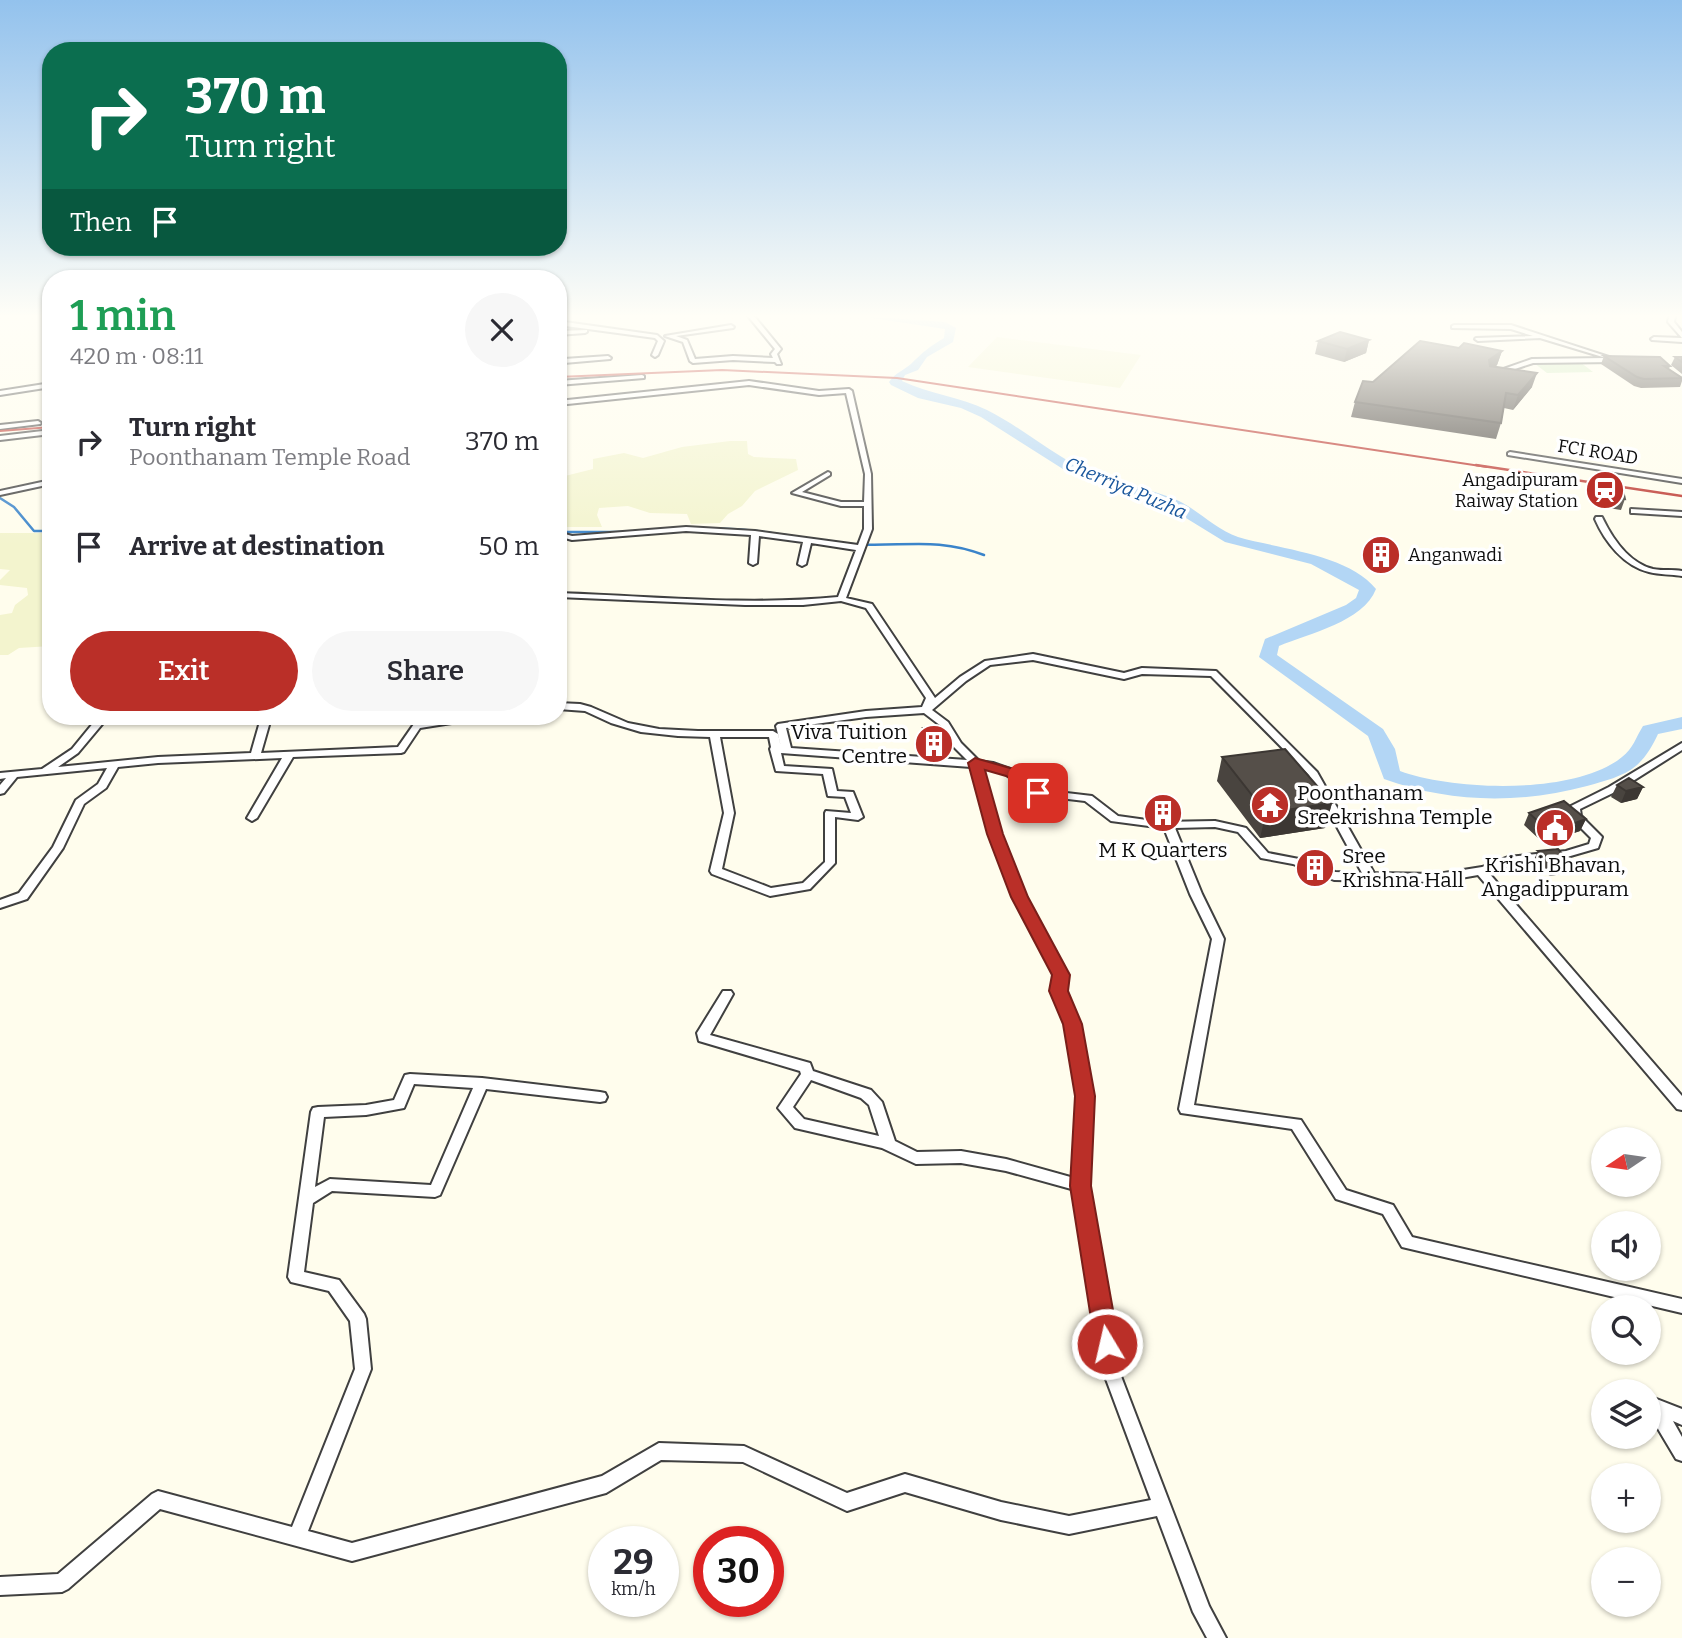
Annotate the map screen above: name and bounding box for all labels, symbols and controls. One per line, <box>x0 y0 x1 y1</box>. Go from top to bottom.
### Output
text: 370 m <box>185 67 325 126</box>
icon: right <box>70 70 161 161</box>
text: Turn right <box>185 127 336 165</box>
icon: arrive <box>146 203 184 241</box>
text: Then <box>70 207 132 238</box>
text: 1 min <box>70 291 176 341</box>
button: close <box>465 293 539 367</box>
text: 420 m · 08:11 <box>70 342 203 370</box>
text: Turn right <box>129 412 256 443</box>
icon: right <box>70 423 108 461</box>
text: 370 m <box>465 426 539 457</box>
street label: FCI ROAD <box>1556 435 1640 469</box>
text: Poonthanam Temple Road <box>129 443 410 471</box>
water label: Cherriya Puzha <box>1062 452 1190 524</box>
place label: Angadipuram Raiway Station <box>1455 469 1579 512</box>
station icon: Angadipuram Raiway Station <box>1584 469 1626 511</box>
icon: arrive <box>70 528 108 566</box>
text: Arrive at destination <box>129 531 384 562</box>
text: 50 m <box>478 531 539 562</box>
building icon: Anganwadi <box>1360 534 1402 576</box>
place label: Anganwadi <box>1408 544 1502 566</box>
button: Exit <box>70 631 298 711</box>
button: Share <box>312 631 539 711</box>
place label: Viva Tuition Centre <box>791 719 907 769</box>
building icon: Viva Tuition Centre <box>913 723 955 765</box>
pin <box>1008 763 1068 823</box>
icon: arrive <box>1019 774 1057 812</box>
place label: Poonthanam Sreekrishna Temple <box>1297 780 1492 830</box>
temple icon: Poonthanam Sreekrishna Temple <box>1249 784 1291 826</box>
building icon: M K Quarters <box>1142 792 1184 834</box>
public building icon: Krishi Bhavan, Angadippuram <box>1534 807 1576 849</box>
place label: M K Quarters <box>1098 837 1228 863</box>
place label: Sree Krishna Hall <box>1342 843 1464 893</box>
building icon: Sree Krishna Hall <box>1294 847 1336 889</box>
place label: Krishi Bhavan, Angadippuram <box>1481 852 1629 902</box>
north arrow <box>1591 1127 1661 1197</box>
map controls <box>1591 1127 1661 1617</box>
button: sound <box>1591 1211 1661 1281</box>
button: search <box>1591 1295 1661 1365</box>
position arrow <box>1070 1307 1144 1381</box>
button: layers <box>1591 1379 1661 1449</box>
button: + <box>1591 1463 1661 1533</box>
speed limit sign: 30 <box>693 1526 784 1617</box>
text: 29 <box>613 1541 654 1583</box>
button: − <box>1591 1547 1661 1617</box>
text: km/h <box>611 1578 656 1600</box>

